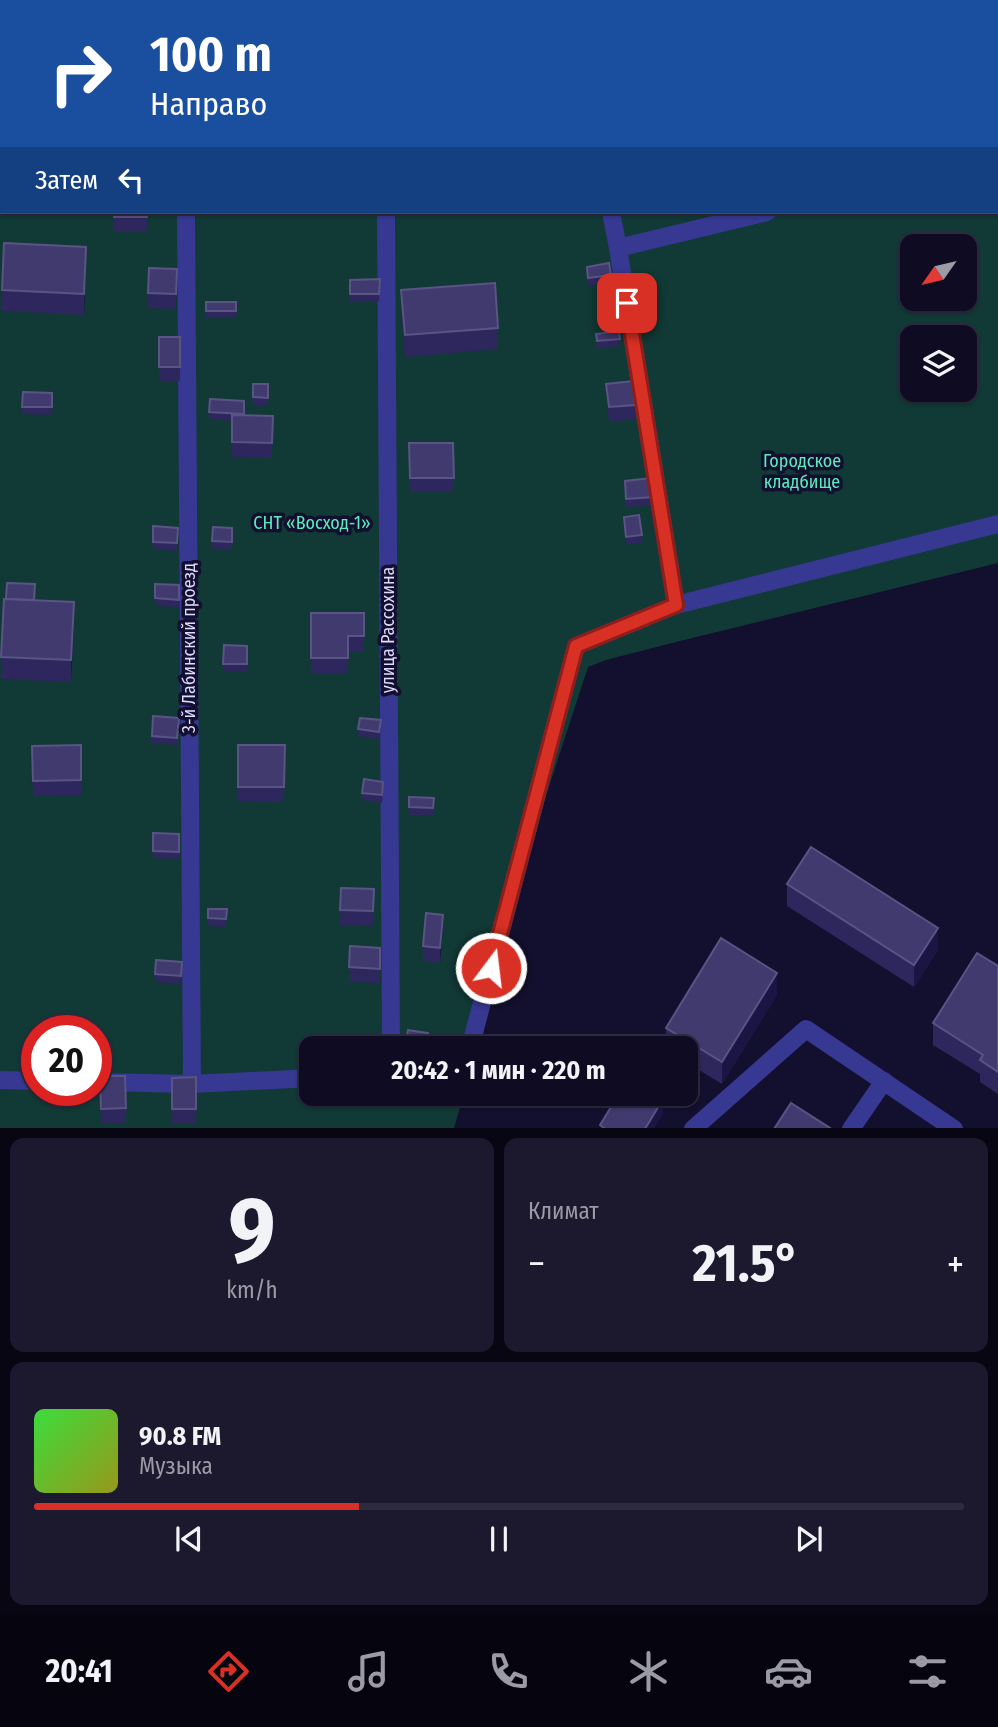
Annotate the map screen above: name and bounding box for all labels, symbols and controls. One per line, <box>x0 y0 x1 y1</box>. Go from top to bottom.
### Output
text: 100 m <box>150 25 272 84</box>
icon: right <box>35 28 126 119</box>
text: Направо <box>150 85 267 123</box>
icon: left <box>112 161 150 199</box>
text: Затем <box>35 165 98 196</box>
north arrow <box>900 234 976 312</box>
map controls <box>900 234 977 402</box>
pin <box>597 273 657 333</box>
icon: arrive <box>608 284 646 322</box>
button: layers <box>900 325 977 402</box>
park label: Городское кладбище <box>763 450 841 493</box>
park label: СНТ «Восход-1» <box>253 512 371 534</box>
street label: 3-й Лабинский проезд <box>178 563 200 733</box>
street label: улица Рассохина <box>377 567 399 693</box>
position arrow <box>454 931 528 1005</box>
speed limit sign: 20 <box>21 1015 112 1106</box>
text: 20:42 · 1 мин · 220 m <box>391 1055 606 1086</box>
text: 9 <box>228 1176 276 1285</box>
text: Климат <box>528 1197 599 1225</box>
text: 21.5° <box>692 1232 799 1295</box>
text: − <box>528 1241 545 1287</box>
text: + <box>947 1241 964 1287</box>
text: km/h <box>226 1276 278 1304</box>
text: 90.8 FM <box>139 1421 221 1452</box>
text: Музыка <box>139 1452 213 1480</box>
icon: previous <box>170 1520 208 1558</box>
icon: pause <box>480 1520 518 1558</box>
icon: next <box>790 1520 828 1558</box>
icon: directions <box>204 1647 253 1696</box>
icon: music <box>344 1647 393 1696</box>
icon: phone <box>484 1647 533 1696</box>
icon: climate <box>624 1647 673 1696</box>
icon: car <box>764 1647 813 1696</box>
icon: filters <box>903 1647 952 1696</box>
text: 20:41 <box>45 1652 113 1690</box>

